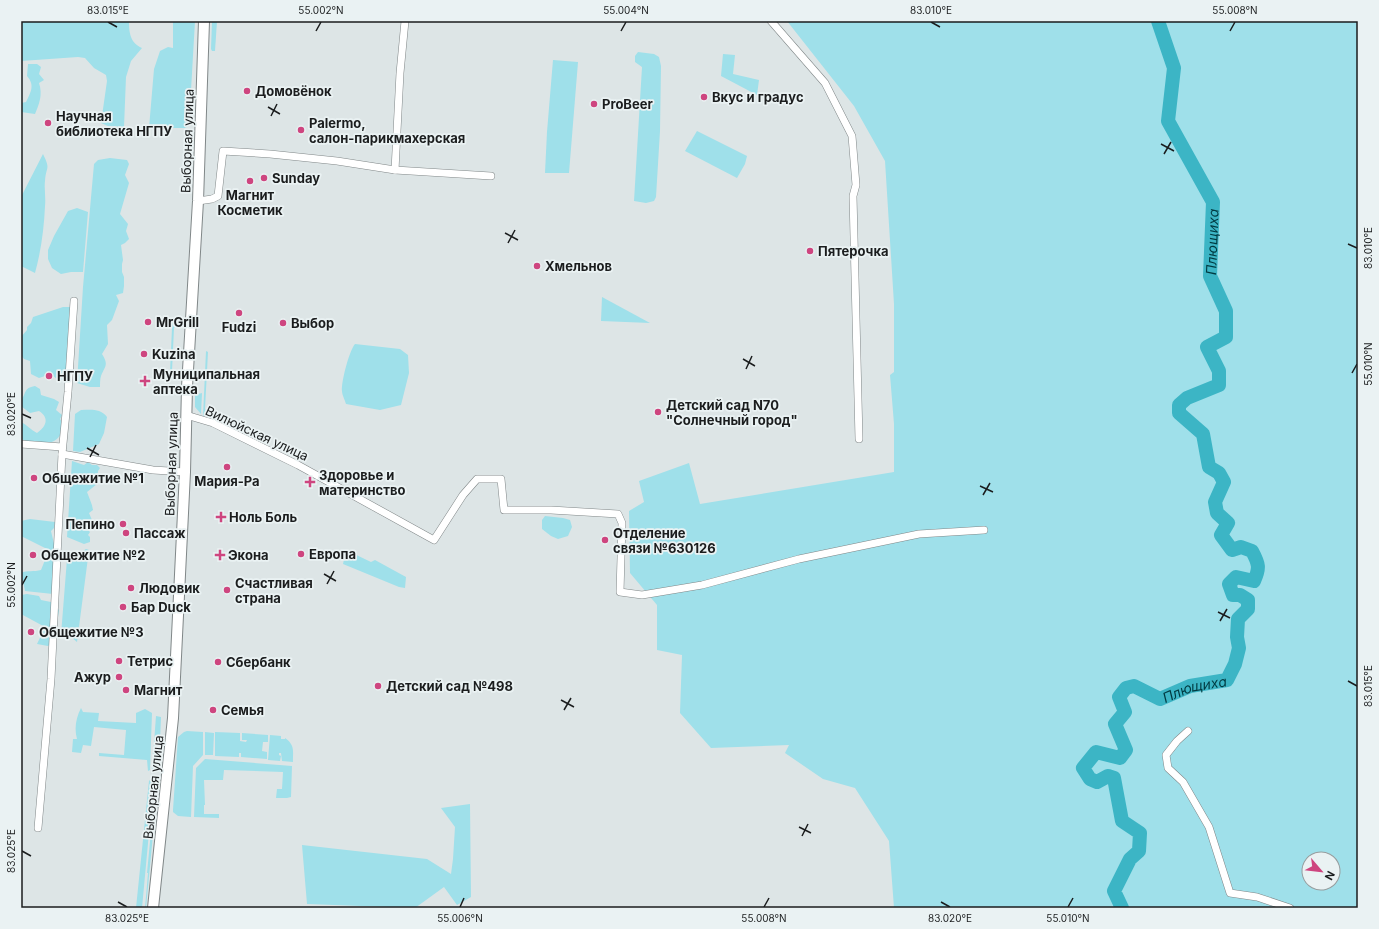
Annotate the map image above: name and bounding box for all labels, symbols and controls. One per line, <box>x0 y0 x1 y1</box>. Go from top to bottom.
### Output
text: 83.015°E <box>87 4 129 16</box>
text: 55.002°N <box>298 4 344 16</box>
text: 55.004°N <box>603 4 649 16</box>
text: 83.010°E <box>910 4 952 16</box>
text: 55.008°N <box>1212 4 1258 16</box>
place label: Домовёнок <box>255 83 332 99</box>
marker: Домовёнок <box>242 86 252 96</box>
street label: Выборная улица <box>177 89 197 193</box>
place label: Вкус и градус <box>712 89 804 105</box>
marker: Вкус и градус <box>699 92 709 102</box>
place label: ProBeer <box>602 96 653 112</box>
marker: ProBeer <box>589 99 599 109</box>
place label: Научная библиотека НГПУ <box>56 108 172 139</box>
place label: Palermo, салон-парикмахерская <box>309 115 465 146</box>
marker: Научная библиотека НГПУ <box>43 118 53 128</box>
marker: Palermo, салон-парикмахерская <box>296 125 306 135</box>
place label: Sunday <box>272 170 320 186</box>
marker: Sunday <box>259 173 269 183</box>
marker: Магнит Косметик <box>245 176 255 186</box>
place label: Магнит Косметик <box>217 187 283 218</box>
water label: Плющиха <box>1202 208 1221 275</box>
text: 83.010°E <box>1362 227 1374 269</box>
place label: Пятерочка <box>818 243 889 259</box>
marker: Пятерочка <box>805 246 815 256</box>
place label: Хмельнов <box>545 258 612 274</box>
marker: Хмельнов <box>532 261 542 271</box>
marker: Fudzi <box>234 308 244 318</box>
place label: MrGrill <box>156 314 199 330</box>
place label: Выбор <box>291 315 334 331</box>
marker: MrGrill <box>143 317 153 327</box>
marker: Выбор <box>278 318 288 328</box>
place label: Fudzi <box>222 319 256 335</box>
text: 55.010°N <box>1362 342 1374 386</box>
place label: Kuzina <box>152 346 196 362</box>
marker: Kuzina <box>139 349 149 359</box>
place label: Муниципальная аптека <box>153 366 260 397</box>
place label: НГПУ <box>57 368 93 384</box>
marker: НГПУ <box>44 371 54 381</box>
marker: Муниципальная аптека <box>140 376 150 386</box>
text: 83.020°E <box>5 392 17 436</box>
place label: Детский сад N70 "Солнечный город" <box>666 397 798 428</box>
street label: Вилюйская улица <box>203 402 311 464</box>
marker: Детский сад N70 "Солнечный город" <box>653 407 663 417</box>
street label: Выборная улица <box>161 412 181 516</box>
marker: Мария-Ра <box>222 462 232 472</box>
place label: Здоровье и материнство <box>319 467 405 498</box>
place label: Общежитие №1 <box>42 470 144 486</box>
marker: Общежитие №1 <box>29 473 39 483</box>
place label: Мария-Ра <box>194 473 260 489</box>
marker: Здоровье и материнство <box>304 476 316 488</box>
place label: Ноль Боль <box>229 509 298 525</box>
marker: Ноль Боль <box>216 512 226 522</box>
place label: Пепино <box>65 516 115 532</box>
marker: Пепино <box>118 519 128 529</box>
place label: Пассаж <box>134 525 185 541</box>
place label: Отделение связи №630126 <box>613 525 716 556</box>
marker: Пассаж <box>121 528 131 538</box>
marker: Отделение связи №630126 <box>600 535 610 545</box>
place label: Европа <box>309 546 356 562</box>
place label: Общежитие №2 <box>41 547 145 563</box>
place label: Экона <box>228 547 269 563</box>
marker: Европа <box>296 549 306 559</box>
marker: Общежитие №2 <box>28 550 38 560</box>
marker: Экона <box>215 550 225 560</box>
text: 55.002°N <box>5 562 17 608</box>
place label: Счастливая страна <box>235 575 313 606</box>
place label: Людовик <box>139 580 200 596</box>
marker: Людовик <box>126 583 136 593</box>
marker: Счастливая страна <box>222 585 232 595</box>
place label: Бар Duck <box>131 599 191 615</box>
marker: Бар Duck <box>118 602 128 612</box>
place label: Общежитие №3 <box>39 624 144 640</box>
marker: Общежитие №3 <box>26 627 36 637</box>
place label: Тетрис <box>127 653 173 669</box>
place label: Сбербанк <box>226 654 291 670</box>
marker: Тетрис <box>114 656 124 666</box>
marker: Сбербанк <box>213 657 223 667</box>
text: 83.015°E <box>1362 665 1374 707</box>
place label: Ажур <box>74 669 111 685</box>
marker: Ажур <box>114 672 124 682</box>
water label: Плющиха <box>1159 672 1228 706</box>
place label: Детский сад №498 <box>386 678 513 694</box>
marker: Детский сад №498 <box>373 681 383 691</box>
place label: Магнит <box>134 682 183 698</box>
marker: Магнит <box>121 685 131 695</box>
place label: Семья <box>221 702 264 718</box>
marker: Семья <box>208 705 218 715</box>
street label: Выборная улица <box>140 734 166 840</box>
text: 83.025°E <box>5 829 17 873</box>
north arrow <box>1301 851 1341 891</box>
text: N <box>1322 869 1338 883</box>
text: 83.025°E <box>105 912 149 924</box>
text: 55.006°N <box>437 912 483 924</box>
text: 55.008°N <box>741 912 787 924</box>
text: 83.020°E <box>928 912 972 924</box>
text: 55.010°N <box>1046 912 1090 924</box>

